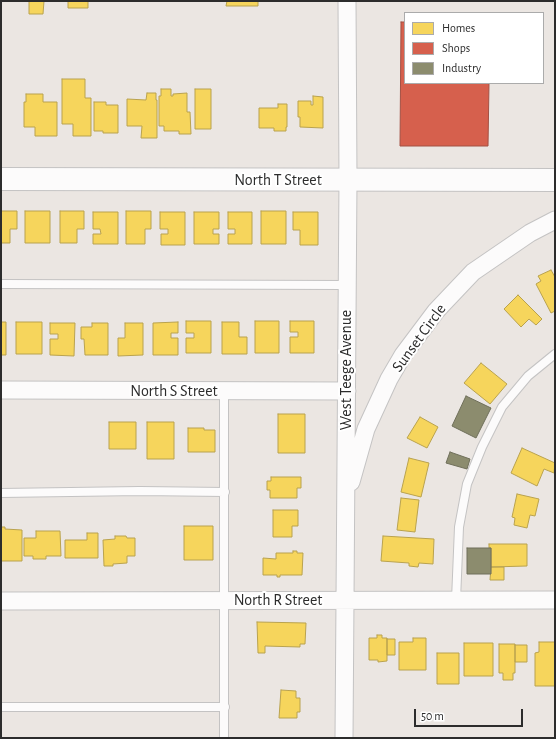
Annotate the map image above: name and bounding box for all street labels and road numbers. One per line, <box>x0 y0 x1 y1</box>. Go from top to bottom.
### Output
street label: North T Street <box>234 170 322 190</box>
street label: Sunset Circle <box>388 300 450 376</box>
street label: West Teege Avenue <box>336 310 356 430</box>
street label: North S Street <box>130 381 218 401</box>
street label: North R Street <box>234 590 322 610</box>

